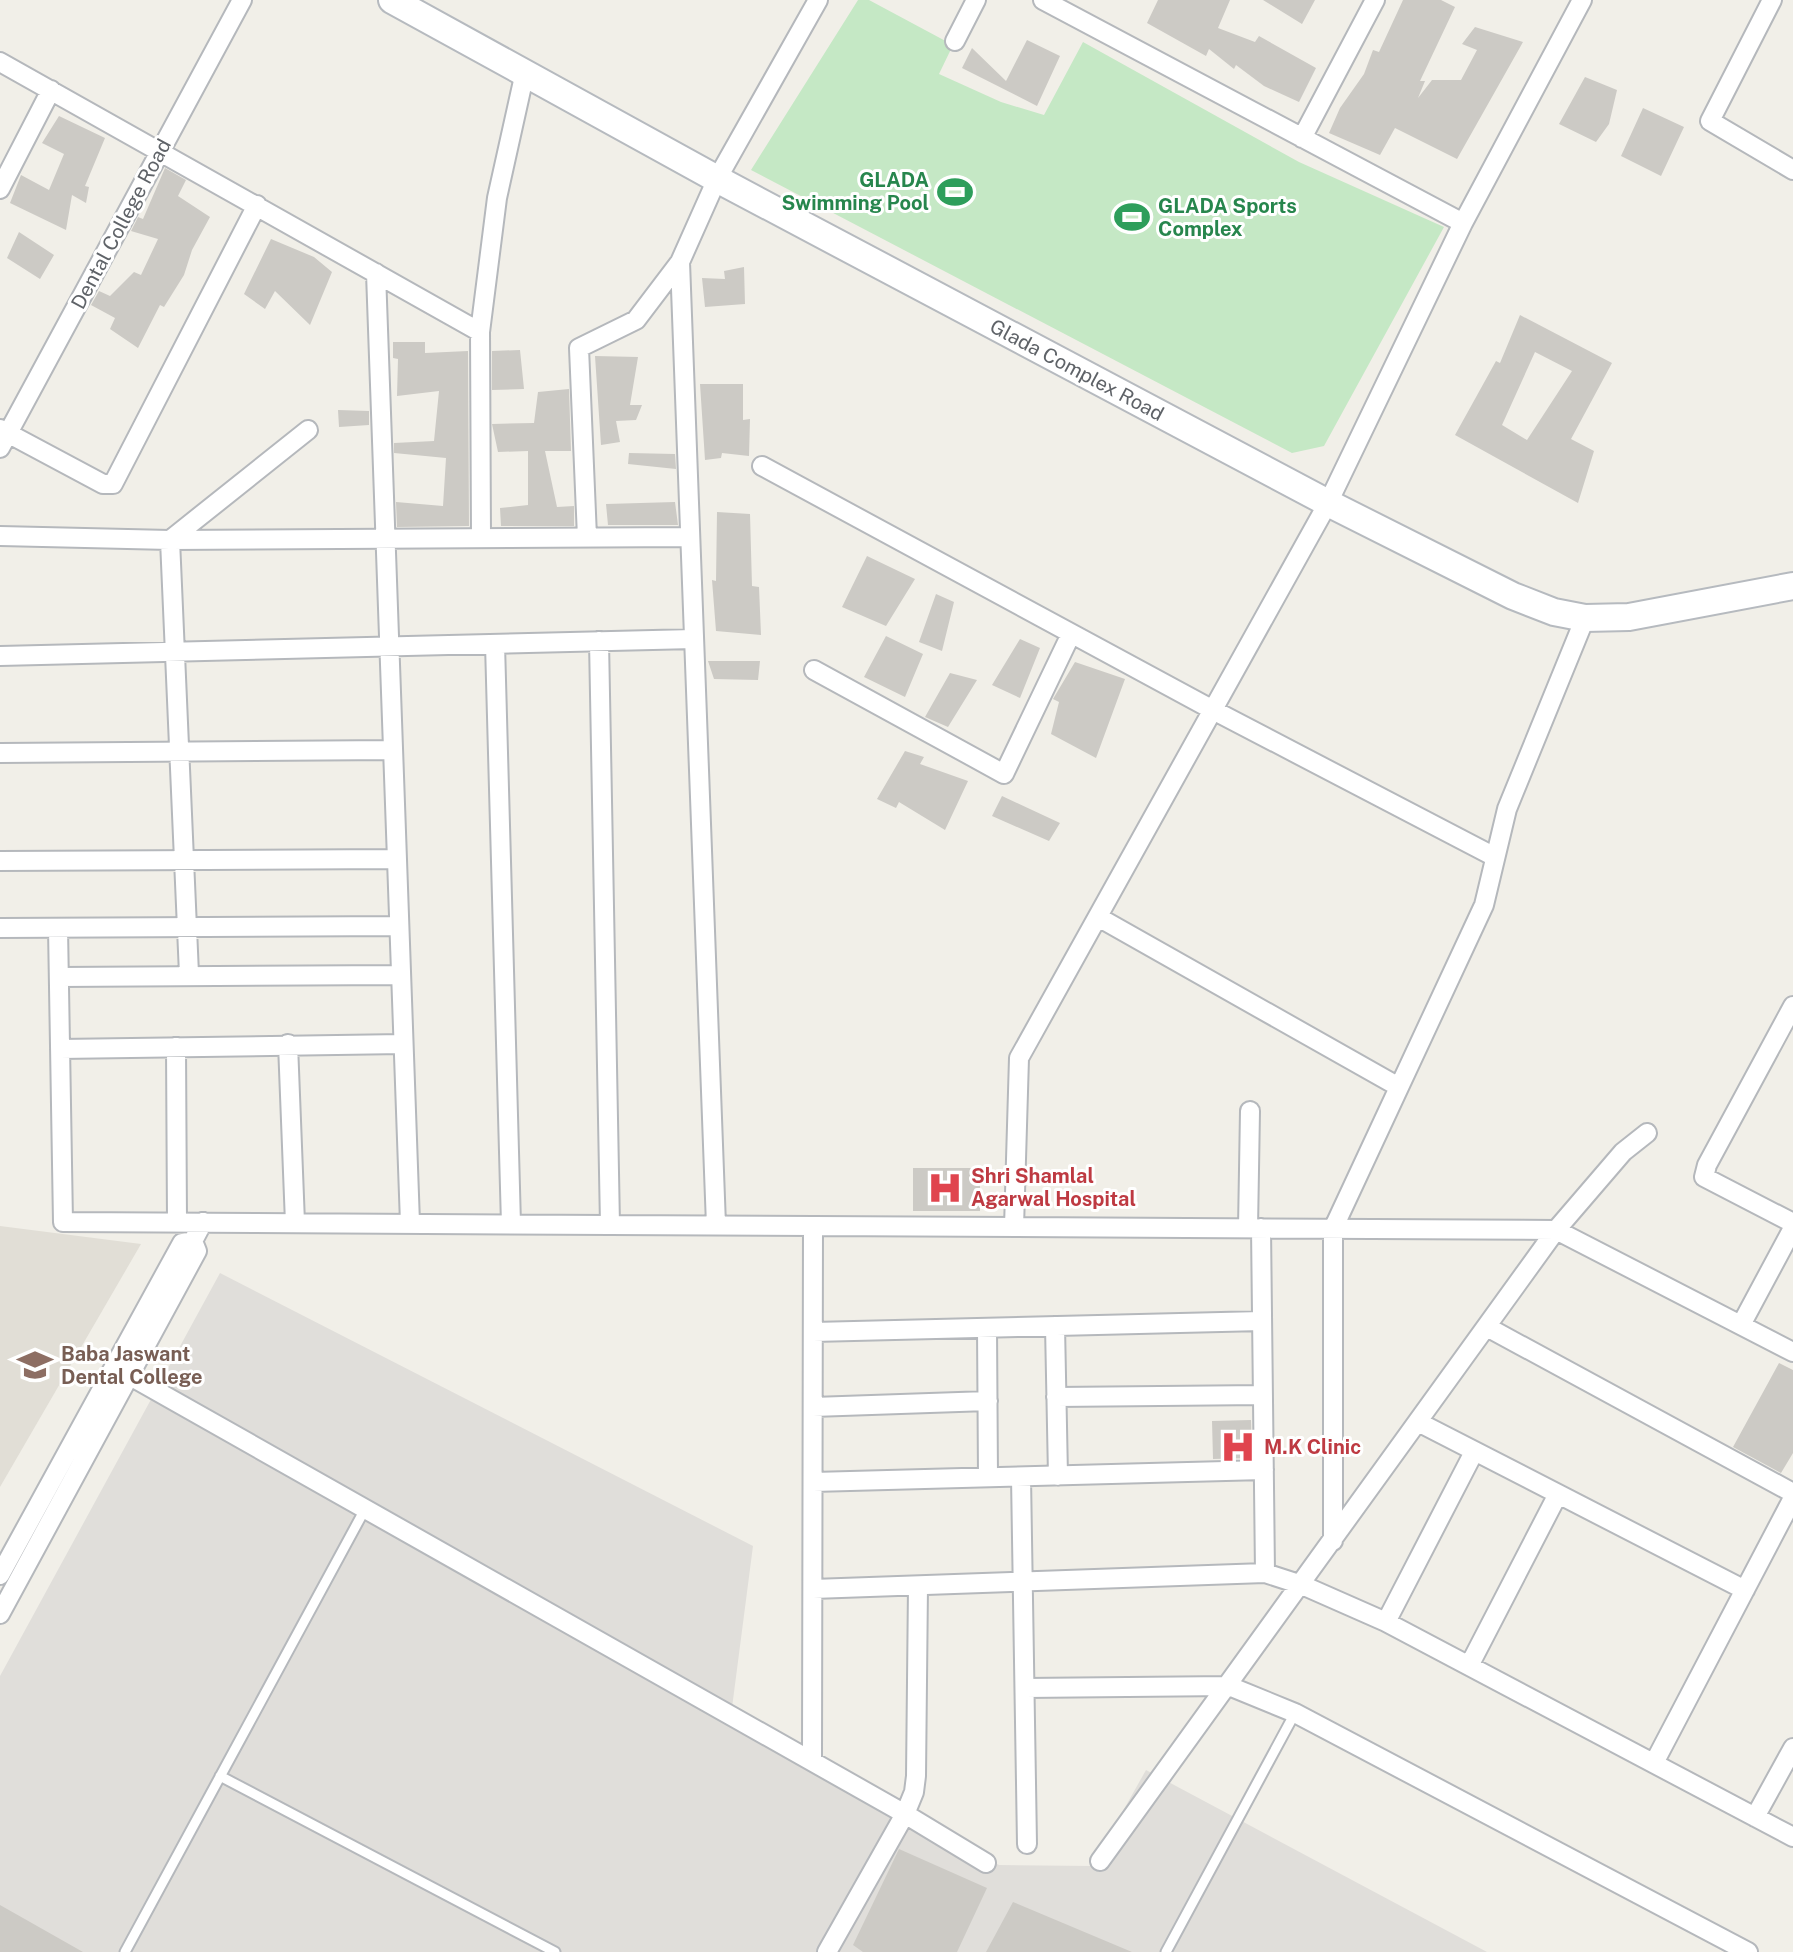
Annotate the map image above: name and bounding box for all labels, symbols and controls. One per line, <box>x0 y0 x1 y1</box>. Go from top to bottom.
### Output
street label: Dental College Road <box>66 135 176 313</box>
place label: GLADA Swimming Pool <box>781 168 929 215</box>
sports icon: GLADA Swimming Pool <box>936 173 974 211</box>
place label: GLADA Sports Complex <box>1158 194 1297 241</box>
sports icon: GLADA Sports Complex <box>1113 198 1151 236</box>
street label: Glada Complex Road <box>986 314 1168 426</box>
place label: Shri Shamlal Agarwal Hospital <box>971 1164 1136 1211</box>
hospital icon: Shri Shamlal Agarwal Hospital <box>926 1169 964 1207</box>
place label: Baba Jaswant Dental College <box>61 1342 203 1389</box>
school or university icon: Baba Jaswant Dental College <box>16 1346 54 1384</box>
hospital icon: M.K Clinic <box>1219 1428 1257 1466</box>
place label: M.K Clinic <box>1264 1435 1361 1459</box>

